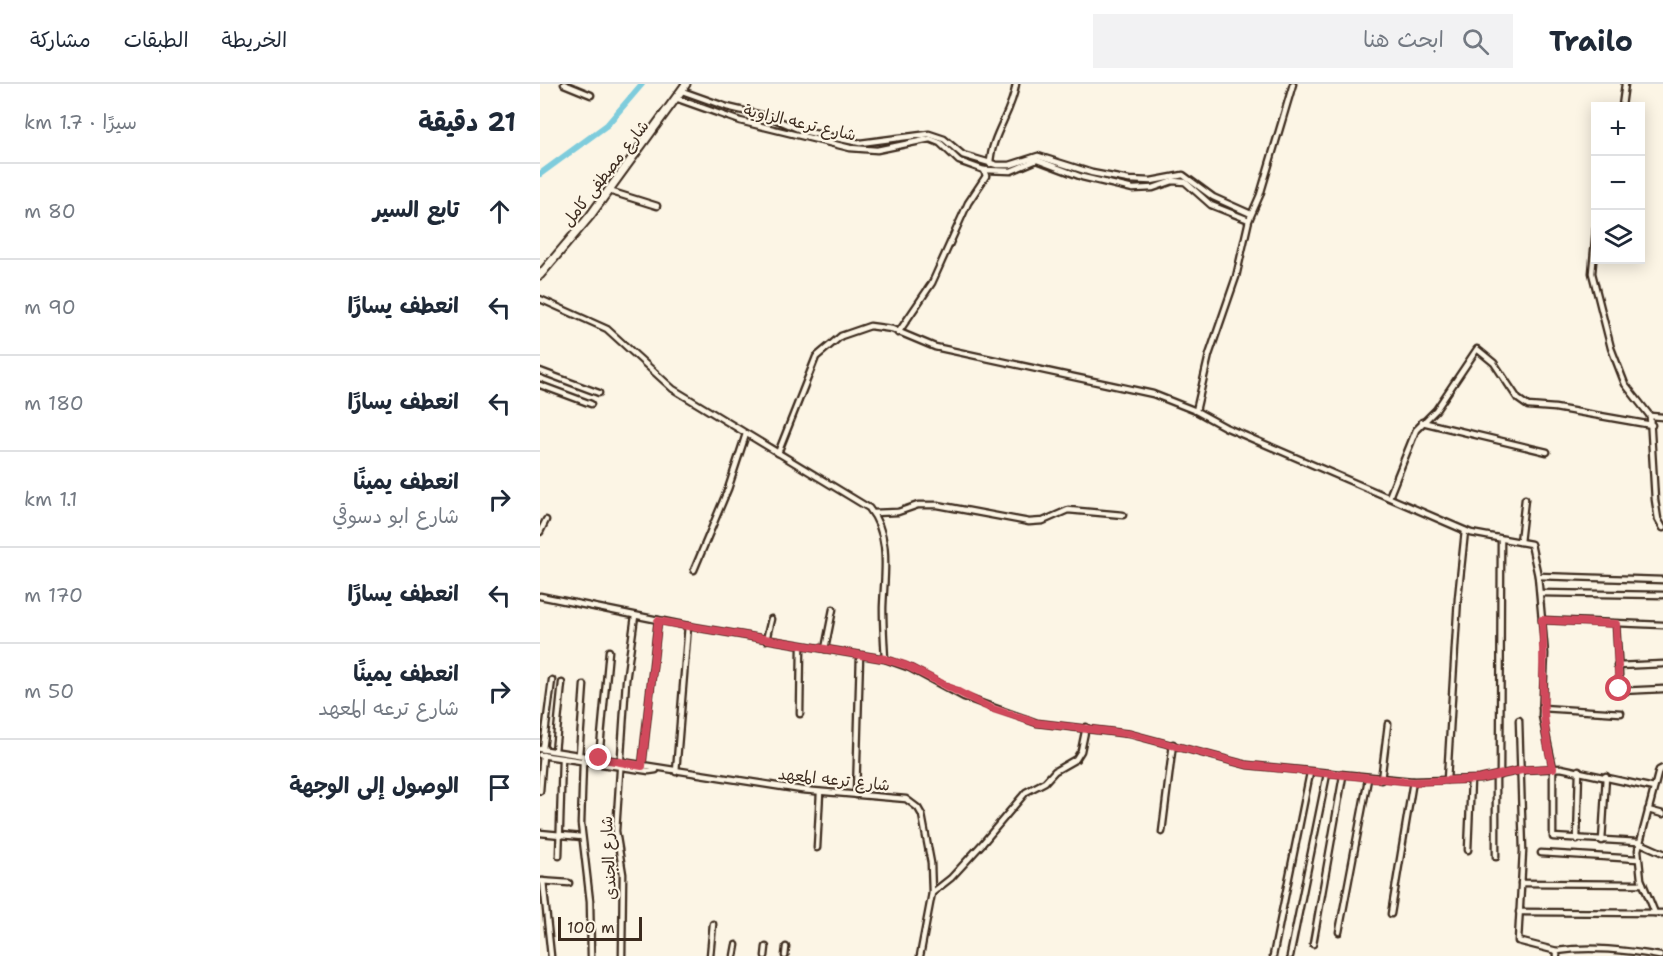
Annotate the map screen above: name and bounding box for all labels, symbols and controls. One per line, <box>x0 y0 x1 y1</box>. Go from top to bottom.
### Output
search box <box>1093 14 1513 68</box>
text: Trailo <box>1549 22 1633 60</box>
text: ابحث هنا <box>1363 25 1444 54</box>
icon: search <box>1459 25 1492 58</box>
text: مشاركة <box>30 26 91 54</box>
text: الطبقات <box>124 26 189 54</box>
text: الخريطة <box>222 26 287 54</box>
street label: شارع ترعه الزاوية <box>741 99 858 147</box>
map controls <box>1591 102 1645 264</box>
button: + <box>1591 102 1645 156</box>
text: 21 دقيقة <box>418 104 516 139</box>
text: سيرًا · 1.7 km <box>24 109 137 135</box>
street label: شارع مصطفى كامل <box>557 116 654 231</box>
button: − <box>1591 156 1645 210</box>
text: تابع السير <box>373 195 459 224</box>
icon: ahead <box>483 195 516 228</box>
text: 80 m <box>24 198 76 224</box>
button: layers <box>1591 210 1645 264</box>
text: انعطف يسارًا <box>347 291 459 320</box>
icon: left <box>483 291 516 324</box>
text: 90 m <box>24 294 76 320</box>
text: انعطف يسارًا <box>347 387 459 416</box>
icon: left <box>483 387 516 420</box>
text: 180 m <box>24 390 84 416</box>
text: انعطف يمينًا <box>353 467 459 496</box>
icon: right <box>483 483 516 516</box>
text: 1.1 km <box>24 486 78 512</box>
text: شارع ابو دسوقي <box>332 503 459 529</box>
text: انعطف يسارًا <box>347 579 459 608</box>
icon: left <box>483 579 516 612</box>
text: 170 m <box>24 582 83 608</box>
text: انعطف يمينًا <box>353 659 459 688</box>
icon: right <box>483 675 516 708</box>
route start <box>1605 675 1631 701</box>
text: 50 m <box>24 678 74 704</box>
text: شارع ترعه المعهد <box>318 695 459 721</box>
route end <box>585 744 611 770</box>
street label: شارع ترعه المعهد <box>777 763 891 797</box>
text: الوصول إلى الوجهة <box>289 771 459 800</box>
icon: arrive <box>483 771 516 804</box>
street label: شارع الجندى <box>596 815 622 900</box>
scale bar <box>558 914 642 942</box>
text: 100 m <box>567 917 615 938</box>

